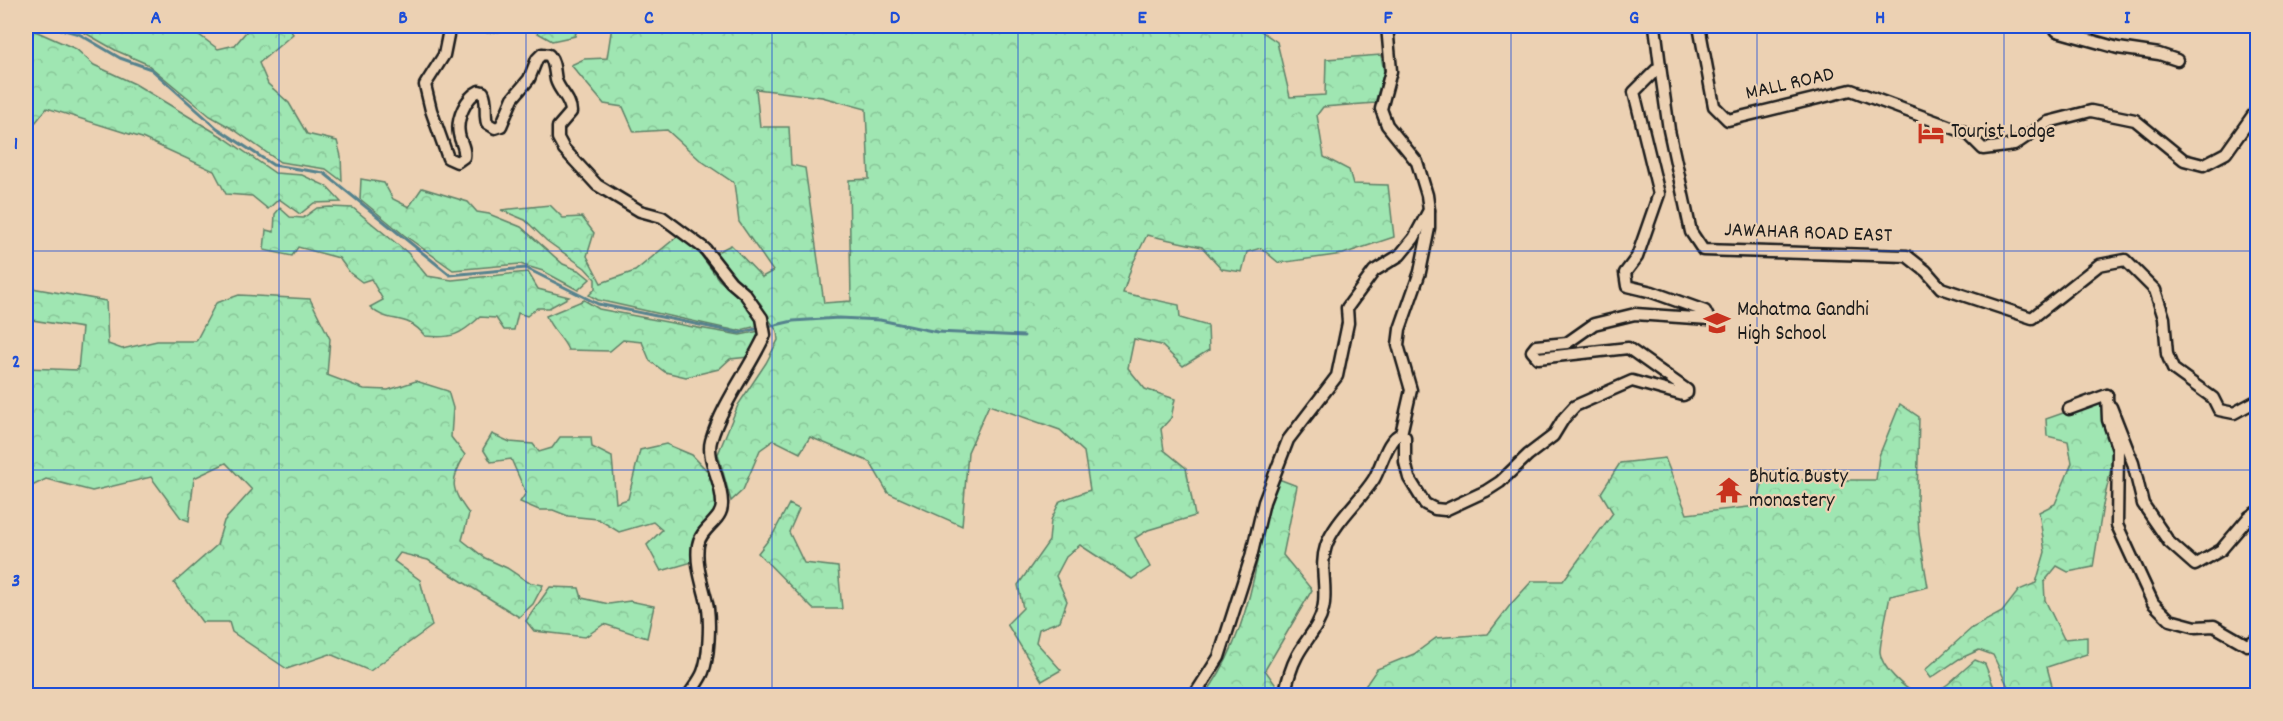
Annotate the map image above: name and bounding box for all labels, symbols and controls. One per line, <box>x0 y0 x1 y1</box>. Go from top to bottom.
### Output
text: A <box>151 5 162 33</box>
text: B <box>398 5 408 33</box>
text: C <box>644 5 654 33</box>
text: D <box>890 5 901 33</box>
text: E <box>1137 5 1147 33</box>
text: F <box>1384 5 1394 33</box>
text: G <box>1629 5 1639 33</box>
text: H <box>1875 5 1885 33</box>
text: I <box>2124 5 2131 33</box>
street label: MALL ROAD <box>1743 60 1838 110</box>
hotel icon: Tourist Lodge <box>1916 118 1946 148</box>
place label: Tourist Lodge <box>1951 118 2055 148</box>
text: 1 <box>14 131 18 159</box>
street label: JAWAHAR ROAD EAST <box>1724 216 1893 252</box>
place label: Mahatma Gandhi High School <box>1737 296 1869 350</box>
school or university icon: Mahatma Gandhi High School <box>1702 308 1732 338</box>
text: 2 <box>12 349 20 377</box>
place label: Bhutia Busty monastery <box>1749 463 1848 517</box>
temple icon: Bhutia Busty monastery <box>1714 475 1744 505</box>
text: 3 <box>12 568 20 596</box>

